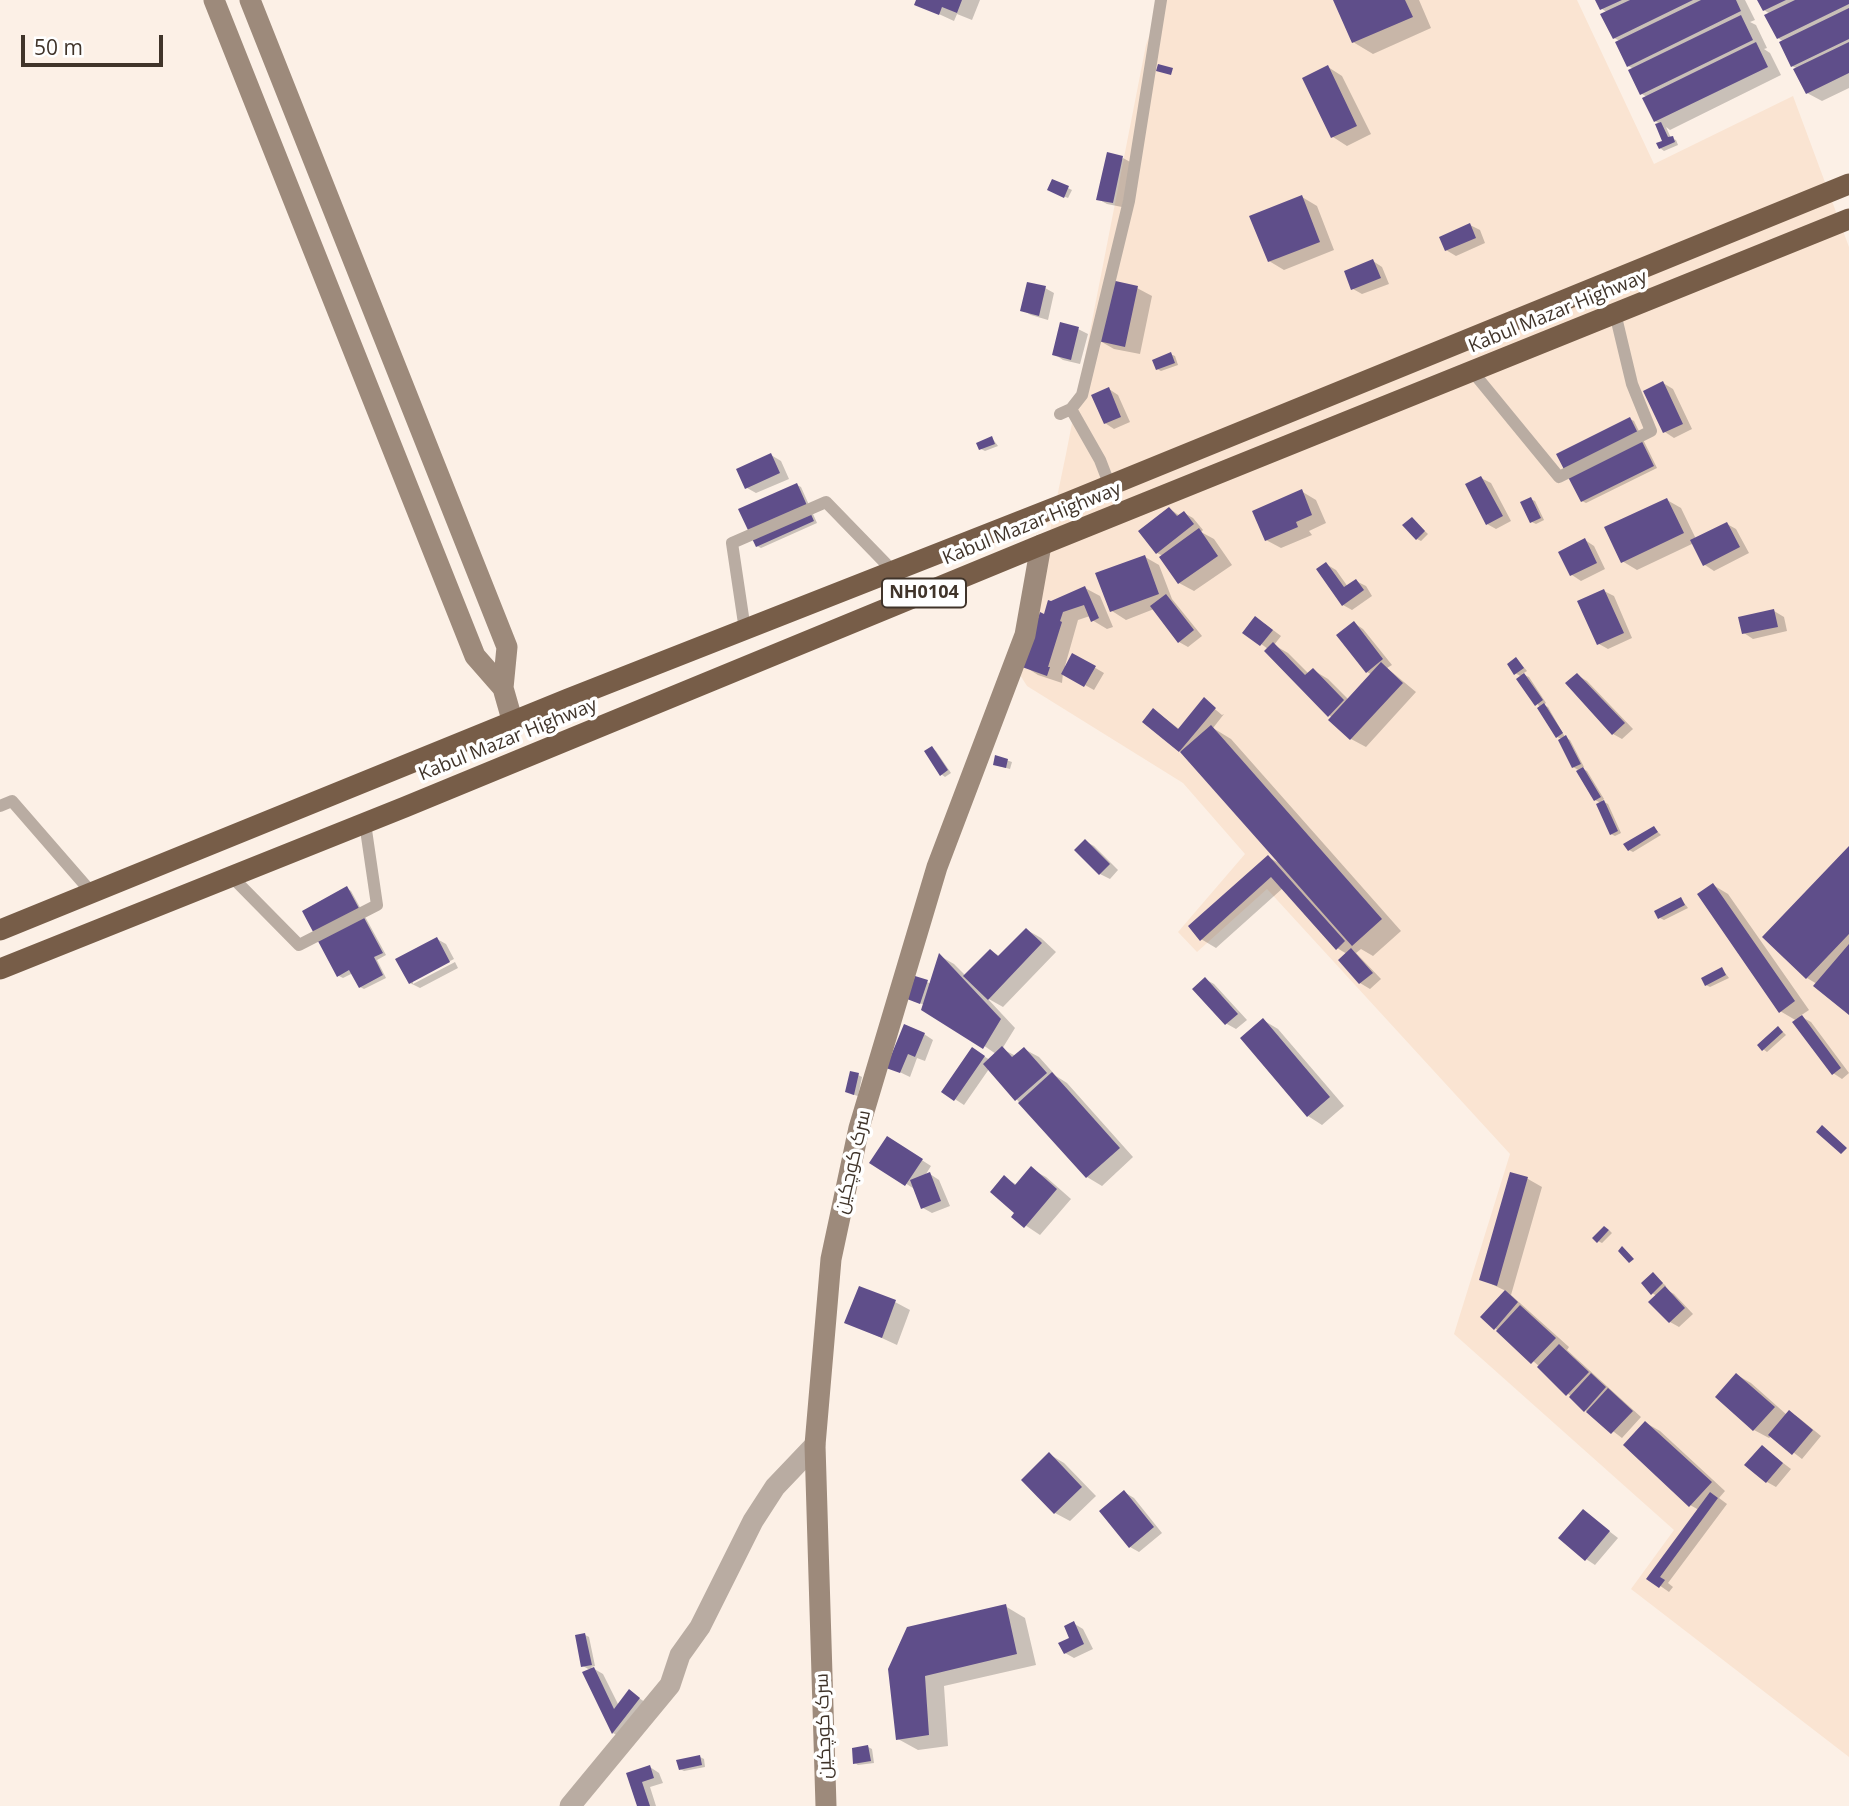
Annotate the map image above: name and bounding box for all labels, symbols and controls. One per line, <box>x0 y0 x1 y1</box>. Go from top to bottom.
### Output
scale bar <box>24 21 166 65</box>
text: 50 m <box>34 33 83 61</box>
street label: Kabul Mazar Highway <box>1465 266 1651 358</box>
street label: Kabul Mazar Highway <box>939 478 1125 570</box>
road number: NH0104 <box>882 578 966 608</box>
street label: Kabul Mazar Highway <box>415 694 601 786</box>
street label: سرک کوچکین <box>830 1108 876 1216</box>
street label: سرک کوچکین <box>811 1673 837 1779</box>

